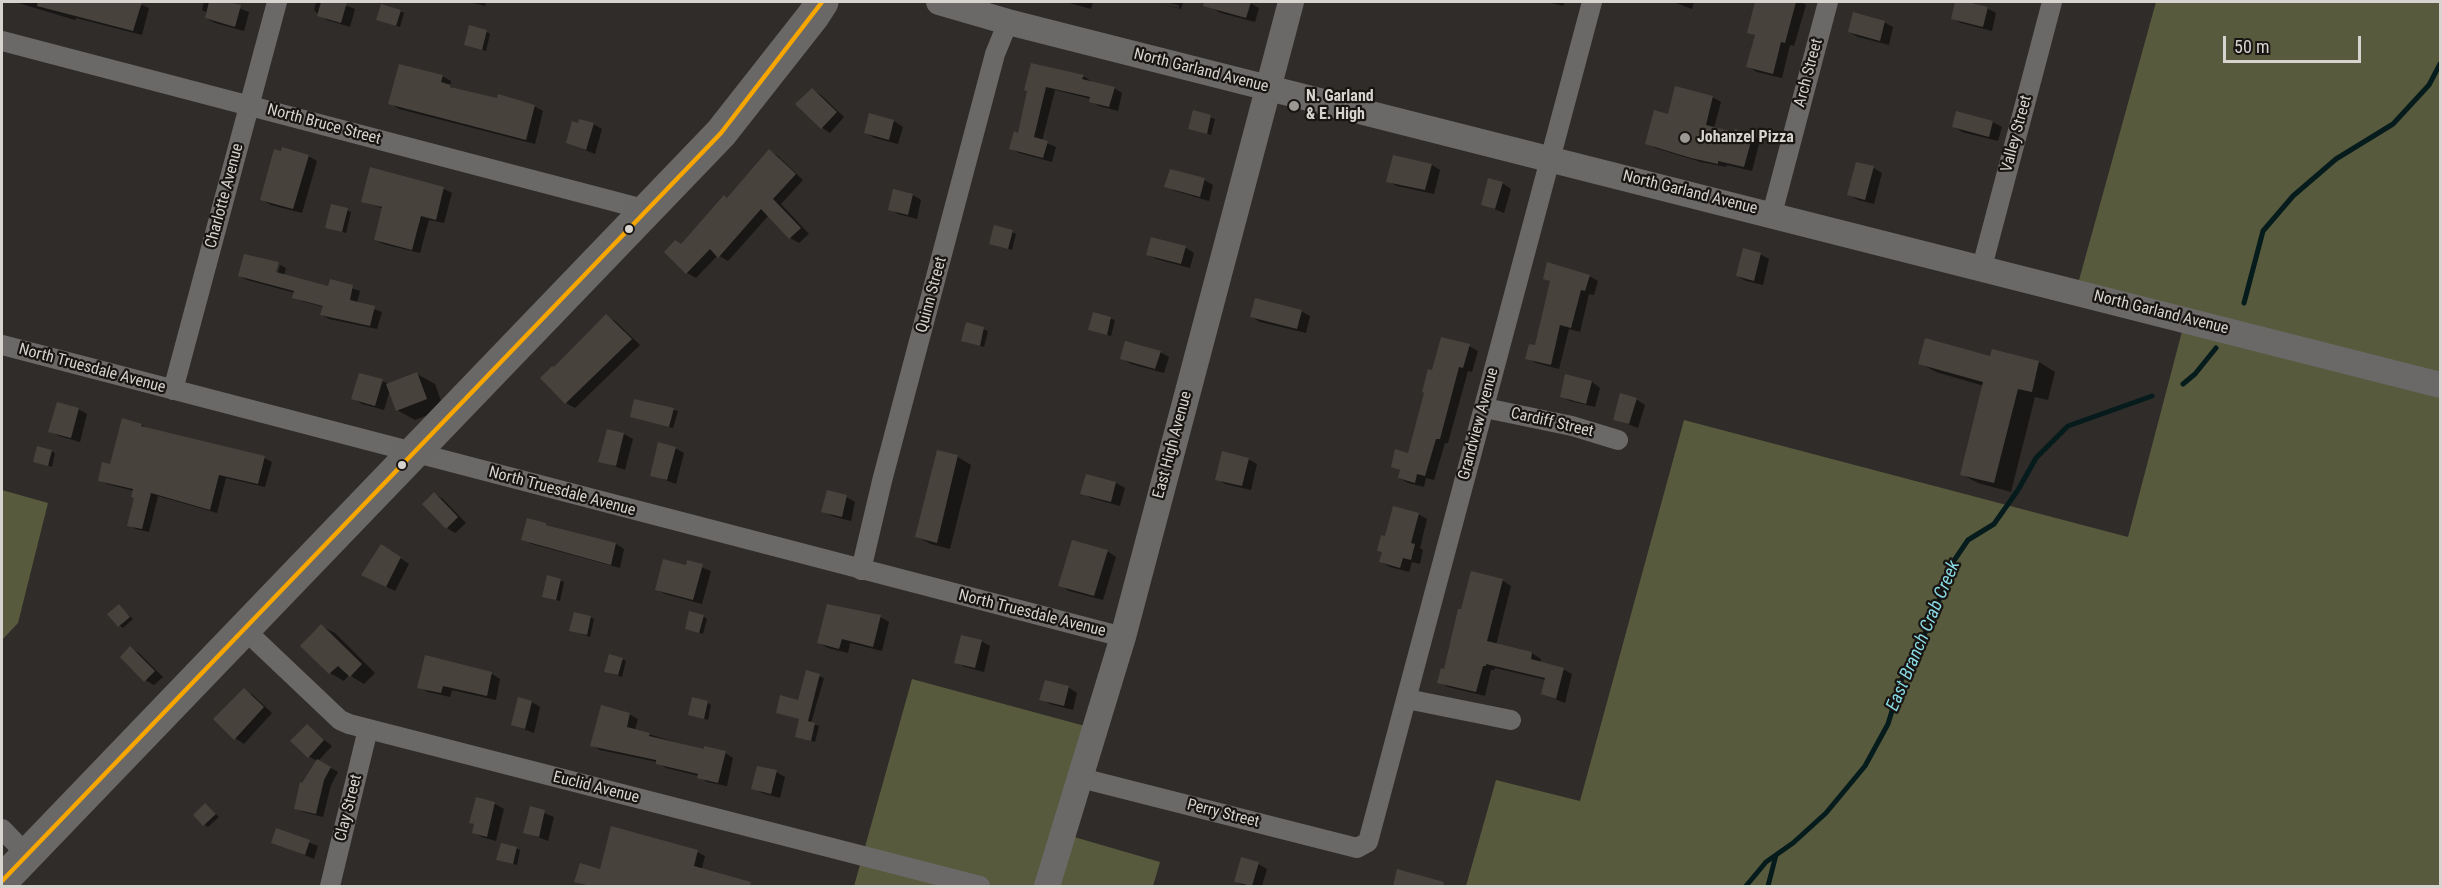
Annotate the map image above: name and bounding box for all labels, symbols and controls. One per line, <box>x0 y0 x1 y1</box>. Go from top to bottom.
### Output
scale bar <box>2226 24 2364 62</box>
text: 50 m <box>2234 36 2269 57</box>
street label: Arch Street <box>1791 37 1827 109</box>
street label: North Garland Avenue <box>1132 45 1270 97</box>
place label: N. Garland & E. High <box>1306 87 1374 125</box>
street label: Valley Street <box>1998 93 2036 175</box>
marker: N. Garland & E. High <box>1287 99 1301 113</box>
street label: North Bruce Street <box>265 101 383 149</box>
place label: Johanzel Pizza <box>1697 128 1794 148</box>
marker: Johanzel Pizza <box>1678 131 1692 145</box>
street label: Charlotte Avenue <box>202 141 248 251</box>
street label: North Garland Avenue <box>1621 167 1759 219</box>
unlabelled marker <box>623 223 635 235</box>
street label: Quinn Street <box>913 255 951 335</box>
street label: North Garland Avenue <box>2092 287 2230 339</box>
street label: North Truesdale Avenue <box>17 340 167 398</box>
street label: Grandview Avenue <box>1455 366 1503 482</box>
street label: East High Avenue <box>1149 389 1197 501</box>
street label: Cardiff Street <box>1509 404 1595 442</box>
unlabelled marker <box>396 459 408 471</box>
street label: North Truesdale Avenue <box>487 463 637 521</box>
water label: East Branch Crab Creek <box>1883 557 1965 715</box>
street label: North Truesdale Avenue <box>956 586 1108 642</box>
street label: Euclid Avenue <box>551 768 641 808</box>
street label: Clay Street <box>331 773 367 843</box>
street label: Perry Street <box>1185 796 1261 832</box>

